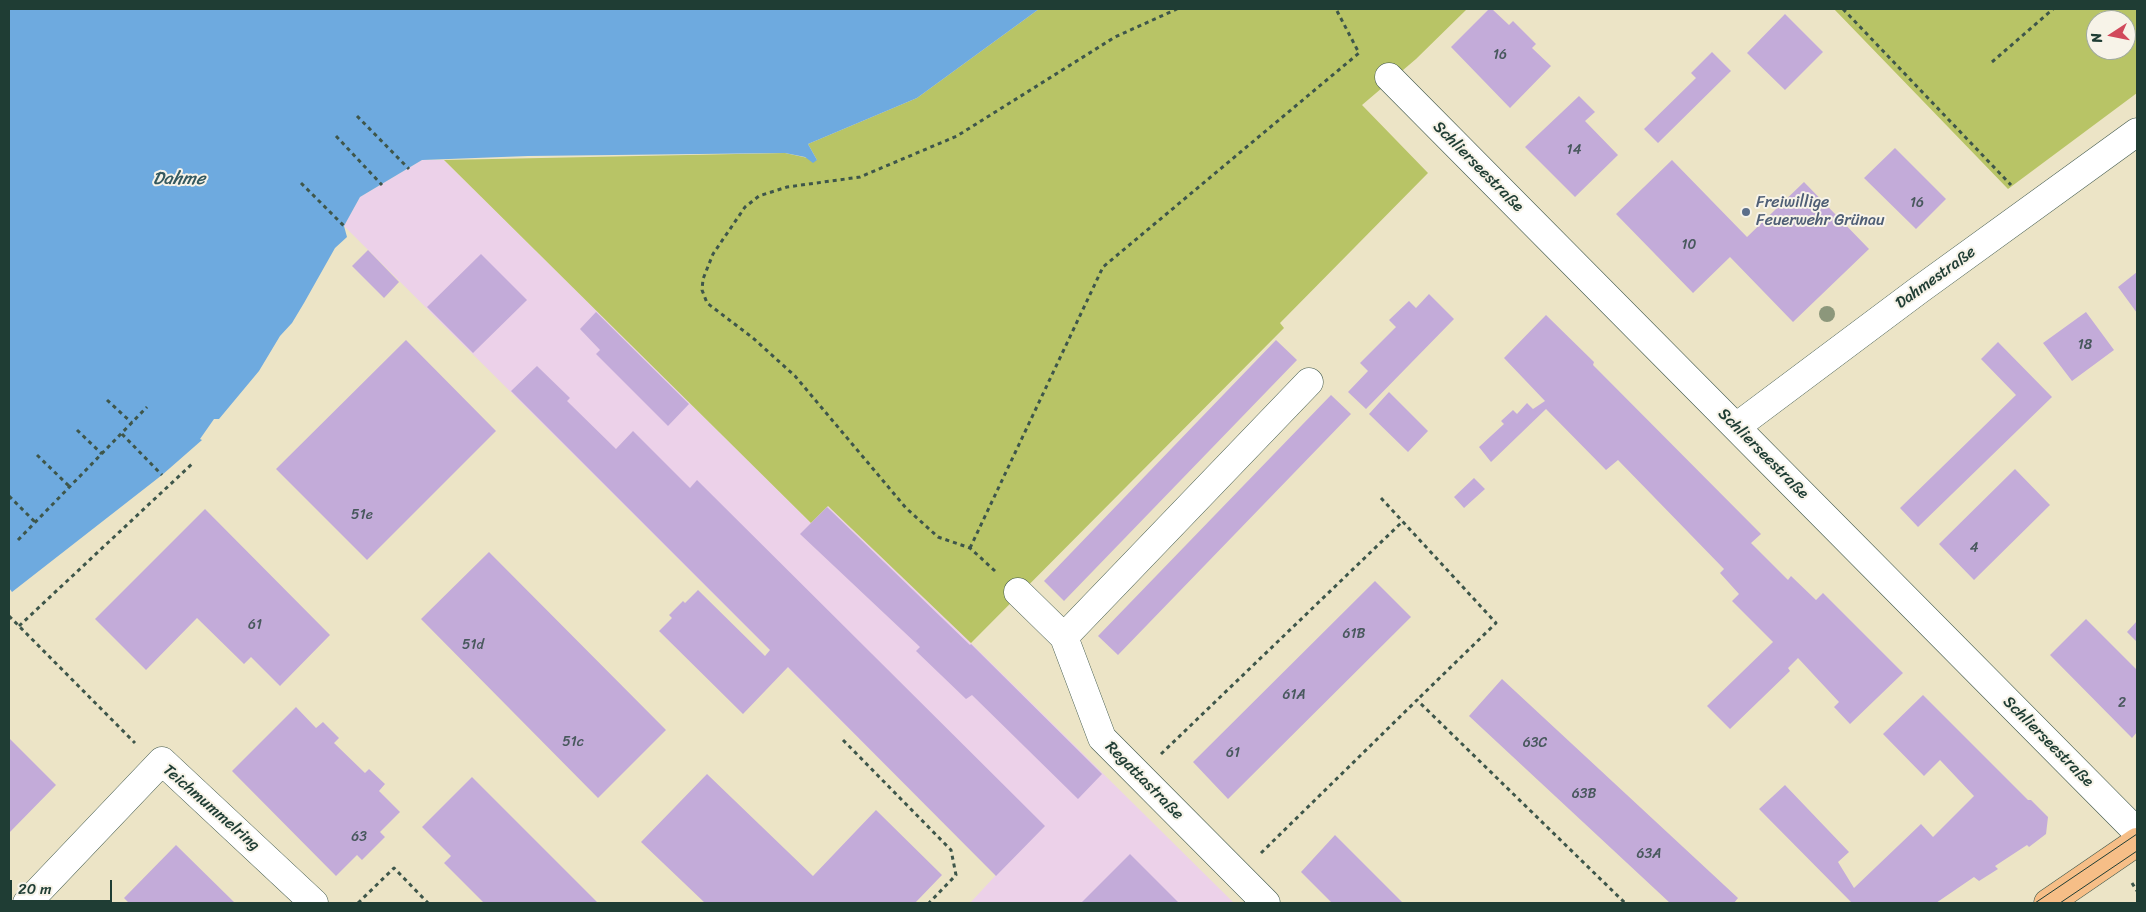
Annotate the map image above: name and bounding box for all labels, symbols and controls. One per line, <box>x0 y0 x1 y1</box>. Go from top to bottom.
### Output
north arrow <box>2086 10 2136 60</box>
text: N <box>2084 31 2110 45</box>
house number: 16 <box>1493 47 1507 63</box>
street label: Schlierseestraße <box>1429 118 1527 216</box>
house number: 14 <box>1567 142 1581 158</box>
water label: Dahme <box>153 168 205 190</box>
place label: Freiwillige Feuerwehr Grünau <box>1756 193 1885 231</box>
house number: 16 <box>1910 195 1924 211</box>
marker: Freiwillige Feuerwehr Grünau <box>1740 206 1752 218</box>
house number: 10 <box>1682 237 1696 253</box>
street label: Dahmestraße <box>1892 243 1980 313</box>
house number: 18 <box>2078 337 2092 353</box>
street label: Schlierseestraße <box>1714 405 1812 503</box>
house number: 51e <box>351 507 373 523</box>
house number: 4 <box>1970 540 1978 556</box>
house number: 61 <box>248 617 262 633</box>
house number: 61B <box>1343 626 1365 642</box>
house number: 51d <box>462 637 484 653</box>
house number: 61A <box>1282 687 1306 703</box>
street label: Schlierseestraße <box>1999 693 2097 791</box>
house number: 2 <box>2118 695 2126 711</box>
house number: 51c <box>562 734 584 750</box>
house number: 63C <box>1523 735 1547 751</box>
street label: Regattastraße <box>1101 738 1187 824</box>
house number: 61 <box>1226 745 1240 761</box>
street label: Teichmummelring <box>159 761 263 855</box>
house number: 63B <box>1572 786 1596 802</box>
house number: 63 <box>351 829 367 845</box>
house number: 63A <box>1637 846 1661 862</box>
scale bar <box>12 870 115 902</box>
text: 20 m <box>18 876 52 902</box>

